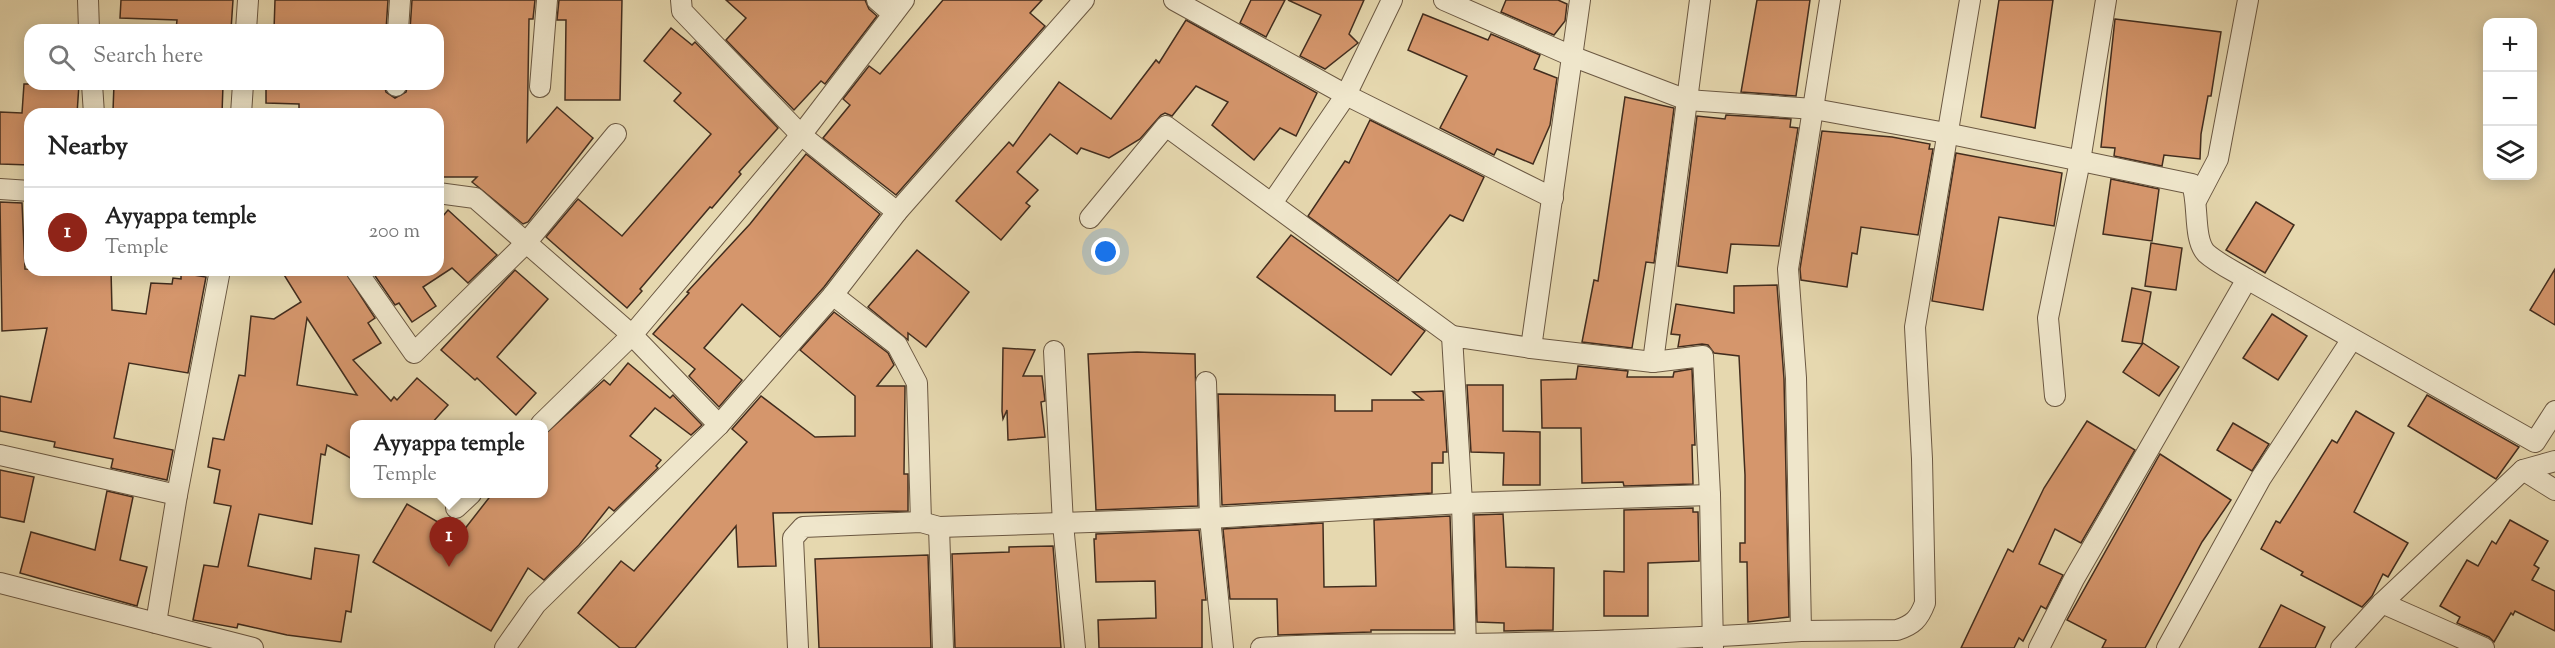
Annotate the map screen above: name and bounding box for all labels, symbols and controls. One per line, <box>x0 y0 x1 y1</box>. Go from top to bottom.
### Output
map controls <box>2483 18 2537 180</box>
button: + <box>2483 18 2537 72</box>
search box <box>24 24 444 90</box>
icon: search <box>45 41 78 74</box>
text: Search here <box>93 41 203 73</box>
button: − <box>2483 72 2537 126</box>
button: layers <box>2483 126 2537 180</box>
text: Nearby <box>48 129 128 166</box>
text: Ayyappa temple <box>105 202 257 234</box>
text: 1 <box>64 218 71 247</box>
text: 200 m <box>369 218 420 247</box>
text: Temple <box>105 234 169 263</box>
your location <box>1091 237 1120 266</box>
popup <box>350 420 548 498</box>
text: Ayyappa temple <box>373 429 525 461</box>
text: Temple <box>373 461 437 490</box>
pin: 1 <box>430 518 468 567</box>

